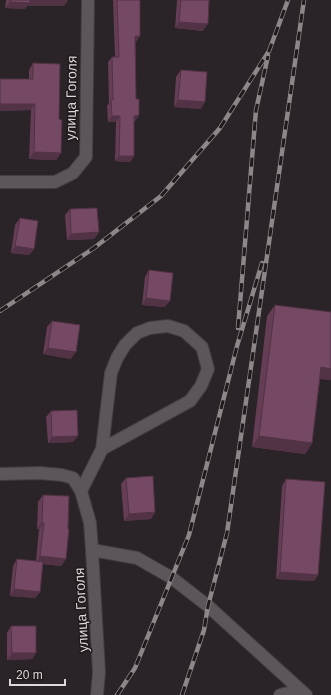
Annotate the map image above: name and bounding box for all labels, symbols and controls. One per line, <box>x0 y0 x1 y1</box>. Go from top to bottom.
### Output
street label: улица Гоголя <box>62 55 80 141</box>
street label: улица Гоголя <box>71 567 91 653</box>
scale bar <box>10 661 65 687</box>
text: 20 m <box>16 668 43 682</box>

